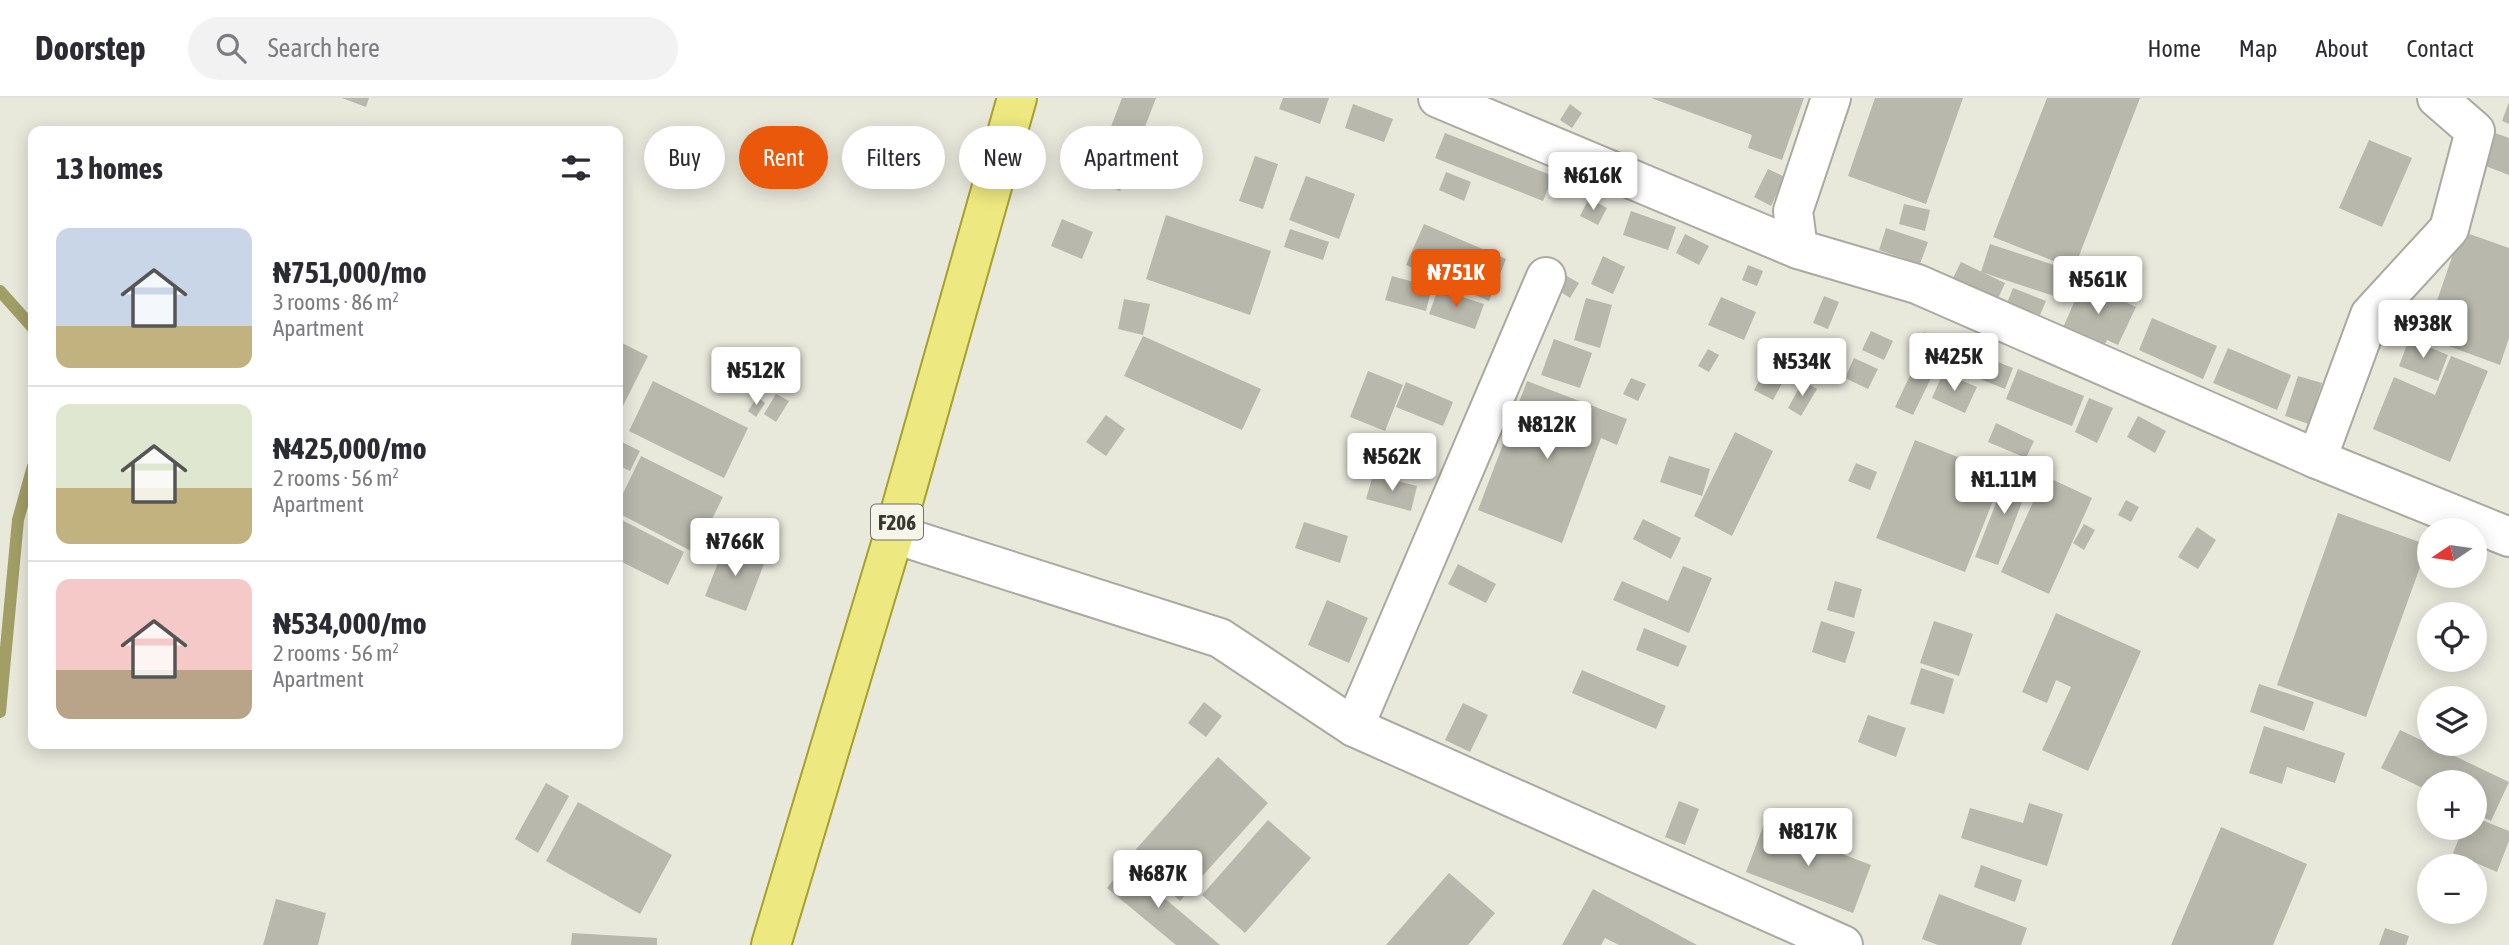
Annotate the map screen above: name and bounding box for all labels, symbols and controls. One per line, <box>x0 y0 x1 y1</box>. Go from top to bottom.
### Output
search box <box>188 17 678 80</box>
text: Doorstep <box>35 29 146 67</box>
icon: search <box>212 29 250 67</box>
text: Search here <box>268 33 380 63</box>
text: Home <box>2147 35 2201 62</box>
text: Map <box>2239 35 2277 62</box>
text: About <box>2315 35 2368 62</box>
text: Contact <box>2406 35 2474 62</box>
chip: Buy <box>644 126 725 189</box>
chip: Rent <box>739 126 828 189</box>
chip: Filters <box>842 126 945 189</box>
chip: New <box>959 126 1046 189</box>
chip: Apartment <box>1060 126 1203 189</box>
icon: filters <box>557 149 595 187</box>
text: 13 homes <box>56 151 163 185</box>
pin: ₦616K <box>1544 152 1642 212</box>
text: ₦616K <box>1564 162 1622 188</box>
pin: ₦751K <box>1407 250 1505 309</box>
text: ₦751,000/mo <box>273 255 426 289</box>
icon: home <box>112 256 196 340</box>
pin: ₦561K <box>2049 256 2147 316</box>
text: ₦751K <box>1427 259 1485 285</box>
text: ₦561K <box>2069 266 2127 292</box>
text: 3 rooms · 86 m² <box>273 289 399 315</box>
pin: ₦938K <box>2374 300 2472 360</box>
text: ₦938K <box>2394 310 2452 336</box>
text: Apartment <box>273 315 364 341</box>
pin: ₦425K <box>1905 334 2003 393</box>
pin: ₦534K <box>1753 338 1851 398</box>
text: ₦425K <box>1925 343 1983 369</box>
pin: ₦512K <box>707 348 805 407</box>
text: ₦534K <box>1773 348 1831 374</box>
text: ₦512K <box>727 357 785 383</box>
pin: ₦812K <box>1498 402 1596 461</box>
text: ₦812K <box>1518 411 1576 437</box>
text: ₦425,000/mo <box>273 431 426 465</box>
icon: home <box>112 432 196 516</box>
pin: ₦562K <box>1343 434 1441 493</box>
text: ₦562K <box>1363 443 1421 469</box>
pin: ₦1.11M <box>1947 456 2061 516</box>
text: 2 rooms · 56 m² <box>273 465 399 491</box>
text: ₦1.11M <box>1971 466 2037 492</box>
text: Apartment <box>273 491 364 517</box>
road number: F206 <box>871 504 923 540</box>
pin: ₦766K <box>686 518 784 578</box>
north arrow <box>2417 518 2487 588</box>
map controls <box>2417 518 2487 924</box>
text: ₦766K <box>706 528 764 554</box>
button: locate <box>2417 602 2487 672</box>
text: ₦534,000/mo <box>273 606 426 640</box>
icon: home <box>112 607 196 691</box>
text: 2 rooms · 56 m² <box>273 640 399 666</box>
text: Apartment <box>273 666 364 692</box>
button: layers <box>2417 686 2487 756</box>
button: + <box>2417 770 2487 840</box>
pin: ₦817K <box>1759 808 1857 868</box>
text: ₦817K <box>1779 818 1837 844</box>
pin: ₦687K <box>1109 850 1207 910</box>
button: − <box>2417 854 2487 924</box>
text: ₦687K <box>1129 860 1187 886</box>

